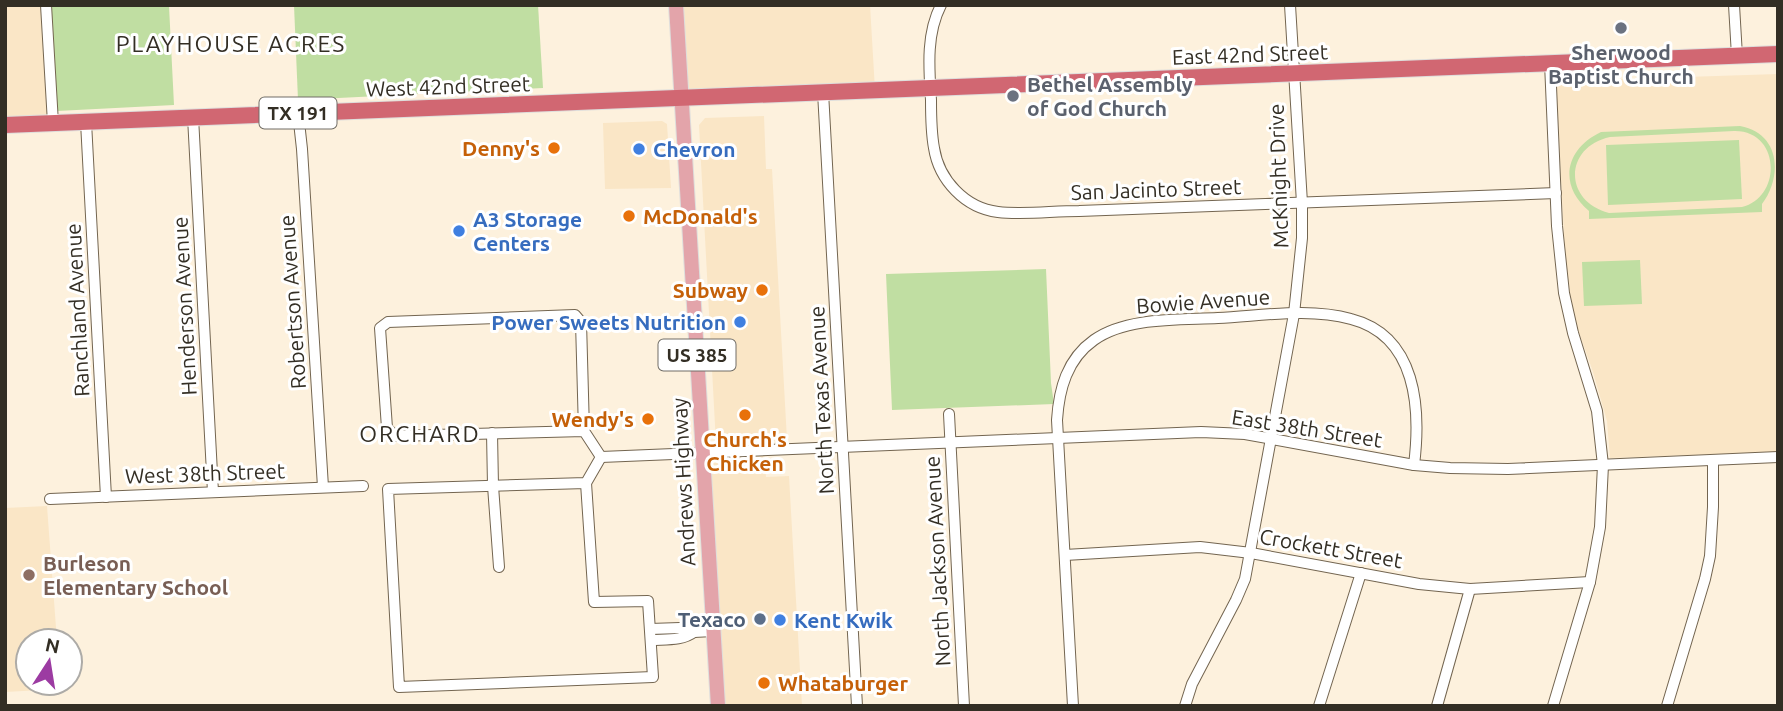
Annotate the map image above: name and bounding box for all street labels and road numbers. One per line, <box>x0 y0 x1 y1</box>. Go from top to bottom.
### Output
street label: East 42nd Street <box>1172 39 1328 69</box>
street label: West 42nd Street <box>365 71 531 101</box>
road number: TX 191 <box>260 97 336 128</box>
street label: McKnight Drive <box>1263 103 1293 249</box>
street label: San Jacinto Street <box>1070 174 1242 204</box>
street label: Robertson Avenue <box>274 214 310 390</box>
street label: Henderson Avenue <box>167 216 201 396</box>
street label: Ranchland Avenue <box>60 223 94 397</box>
street label: Bowie Avenue <box>1135 284 1271 318</box>
street label: North Texas Avenue <box>804 305 838 495</box>
road number: US 385 <box>658 340 736 370</box>
street label: Andrews Highway <box>667 397 699 567</box>
street label: East 38th Street <box>1230 404 1384 452</box>
street label: North Jackson Avenue <box>920 455 954 667</box>
street label: West 38th Street <box>124 458 286 488</box>
street label: Crockett Street <box>1258 524 1404 572</box>

